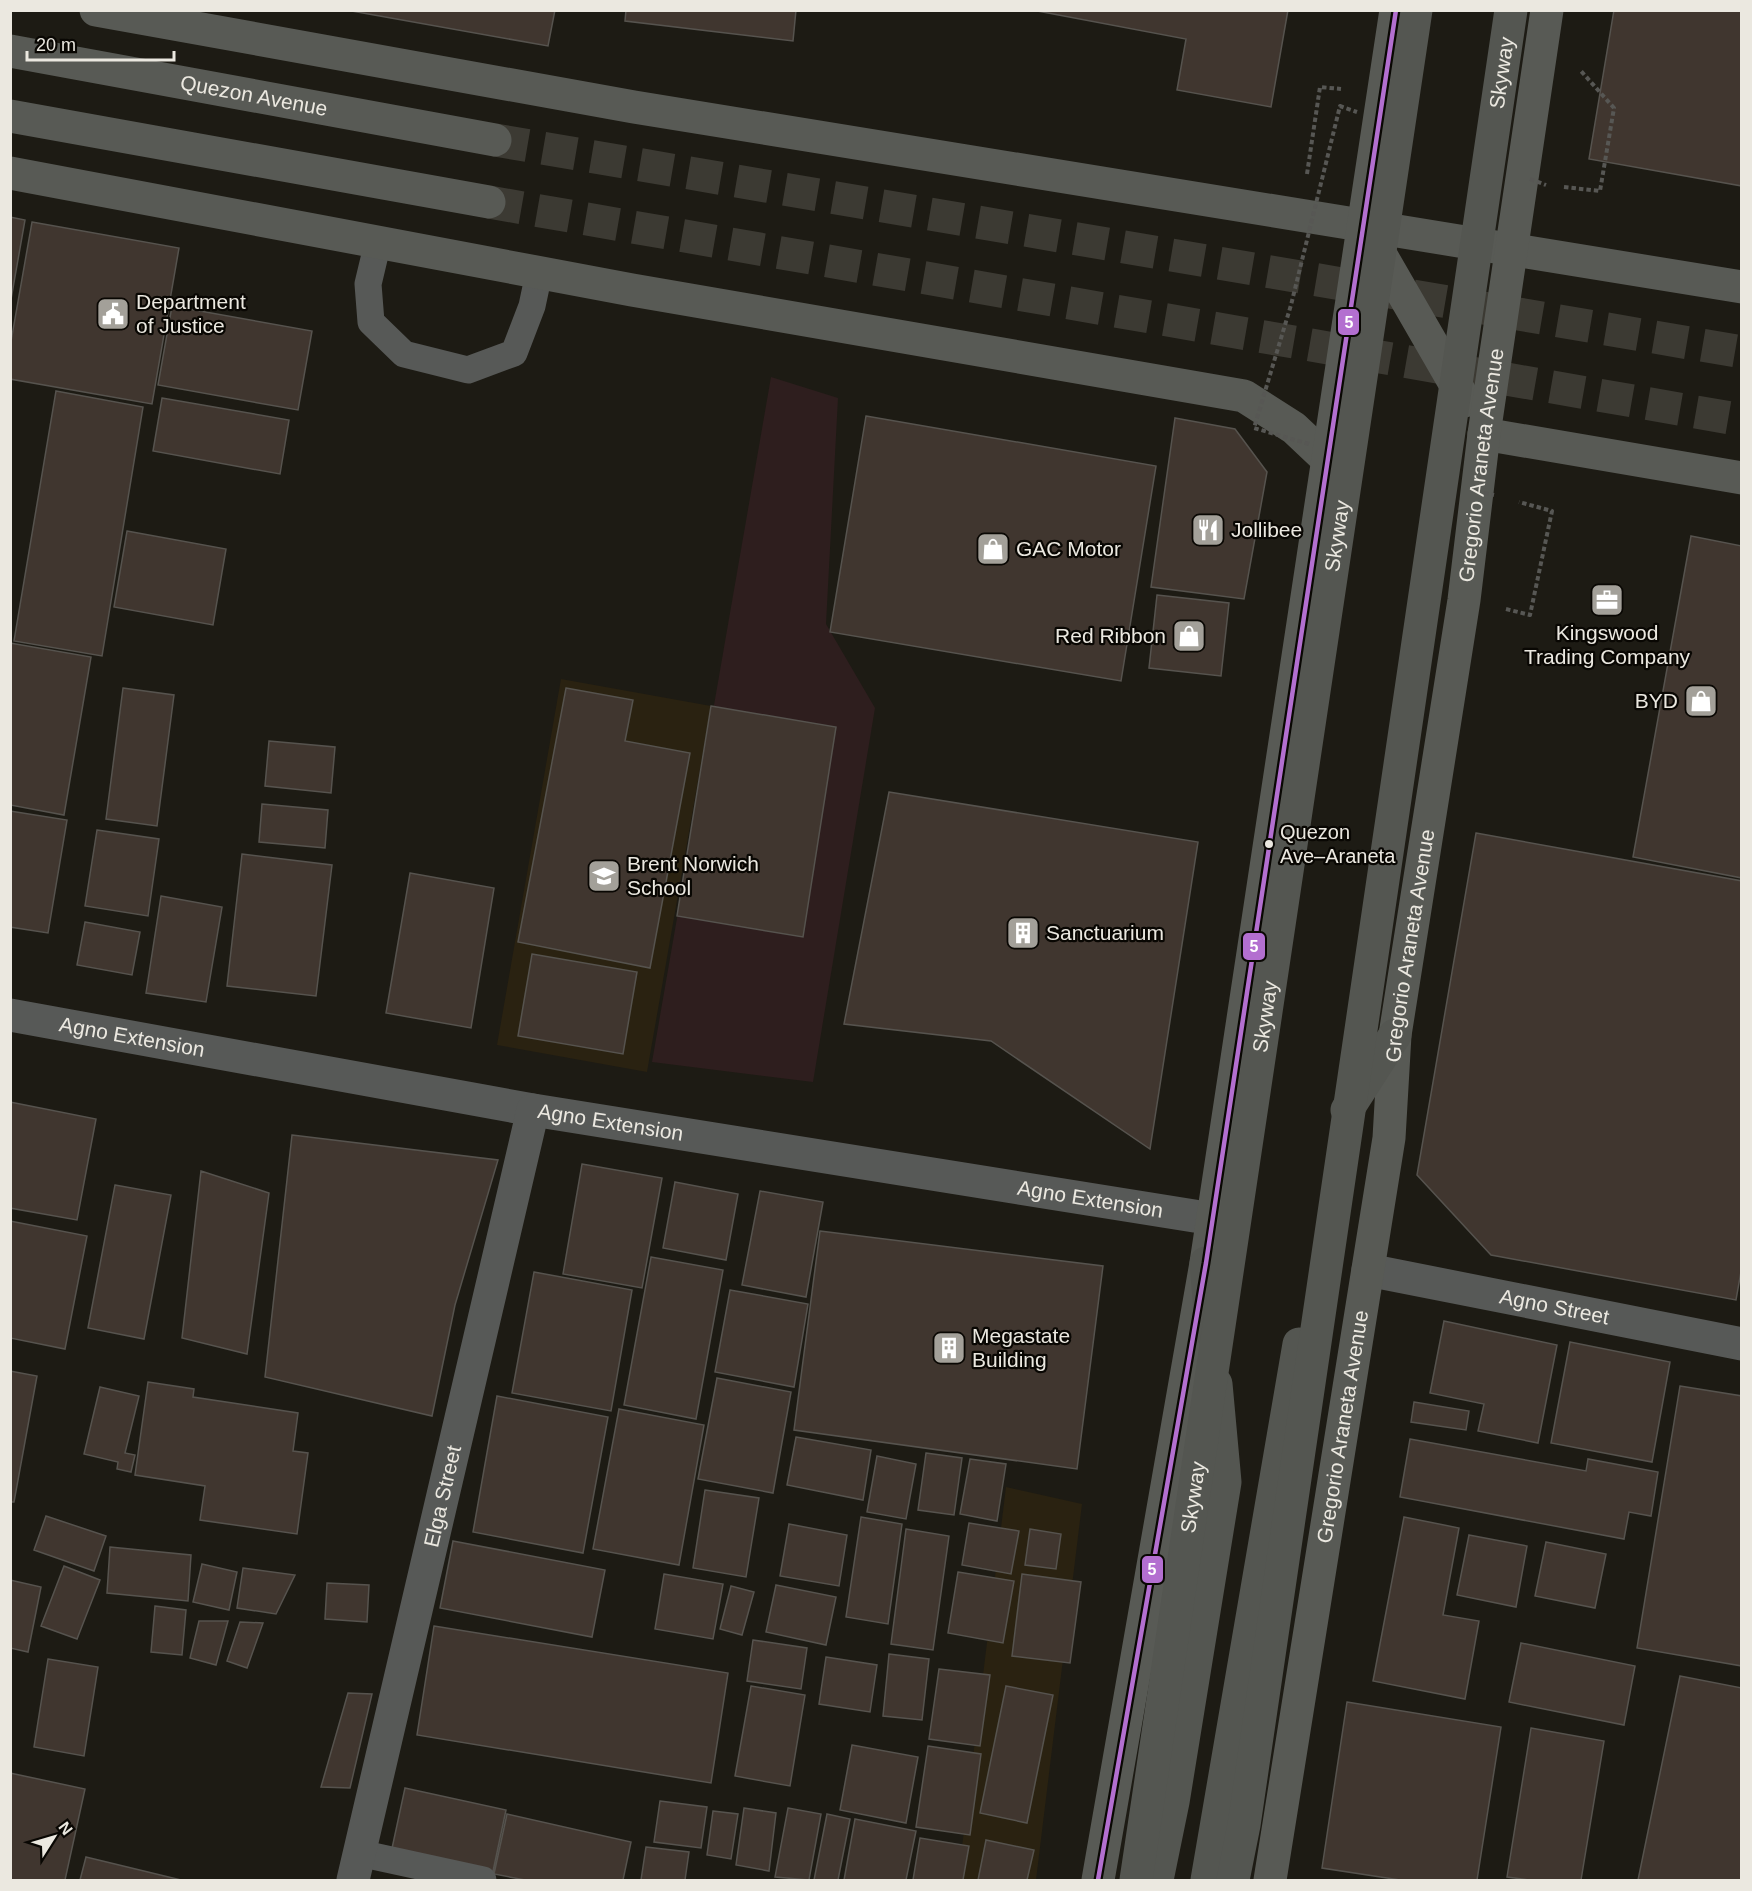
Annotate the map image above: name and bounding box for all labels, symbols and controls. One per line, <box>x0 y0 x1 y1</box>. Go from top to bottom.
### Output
scale bar <box>27 24 174 62</box>
text: 20 m <box>36 35 76 55</box>
street label: Skyway <box>1485 35 1518 110</box>
street label: Quezon Avenue <box>179 70 329 120</box>
place label: Department of Justice <box>136 290 246 337</box>
public building icon: Department of Justice <box>95 296 131 332</box>
line badge: 5 <box>1337 308 1360 336</box>
text: 5 <box>1345 314 1354 331</box>
street label: Gregorio Araneta Avenue <box>1454 347 1508 583</box>
street label: Skyway <box>1320 498 1354 573</box>
restaurant icon: Jollibee <box>1190 512 1226 548</box>
place label: Jollibee <box>1231 518 1302 541</box>
shop icon: GAC Motor <box>975 531 1011 567</box>
place label: GAC Motor <box>1016 537 1121 560</box>
office icon: Kingswood Trading Company <box>1589 582 1625 618</box>
shop icon: Red Ribbon <box>1171 618 1207 654</box>
place label: Kingswood Trading Company <box>1524 621 1691 668</box>
place label: Red Ribbon <box>1055 624 1166 647</box>
shop icon: BYD <box>1683 683 1719 719</box>
place label: BYD <box>1635 689 1678 712</box>
place label: Quezon Ave–Araneta <box>1280 821 1396 867</box>
street label: Gregorio Araneta Avenue <box>1381 828 1438 1063</box>
marker: Quezon Ave–Araneta <box>1263 838 1275 850</box>
place label: Brent Norwich School <box>627 852 759 899</box>
school or university icon: Brent Norwich School <box>586 858 622 894</box>
building icon: Sanctuarium <box>1005 915 1041 951</box>
place label: Sanctuarium <box>1046 921 1164 944</box>
line badge: 5 <box>1242 932 1266 961</box>
text: 5 <box>1250 938 1259 955</box>
street label: Skyway <box>1248 979 1282 1054</box>
street label: Agno Extension <box>58 1012 207 1061</box>
street label: Agno Extension <box>536 1099 685 1145</box>
street label: Agno Extension <box>1016 1176 1165 1222</box>
street label: Agno Street <box>1498 1284 1611 1328</box>
street label: Gregorio Araneta Avenue <box>1312 1309 1372 1545</box>
place label: Megastate Building <box>972 1324 1070 1371</box>
building icon: Megastate Building <box>931 1330 967 1366</box>
street label: Elga Street <box>419 1443 465 1549</box>
street label: Skyway <box>1176 1459 1210 1535</box>
line badge: 5 <box>1141 1555 1164 1584</box>
text: 5 <box>1148 1561 1157 1578</box>
north arrow <box>24 1807 84 1867</box>
text: N <box>55 1819 76 1838</box>

